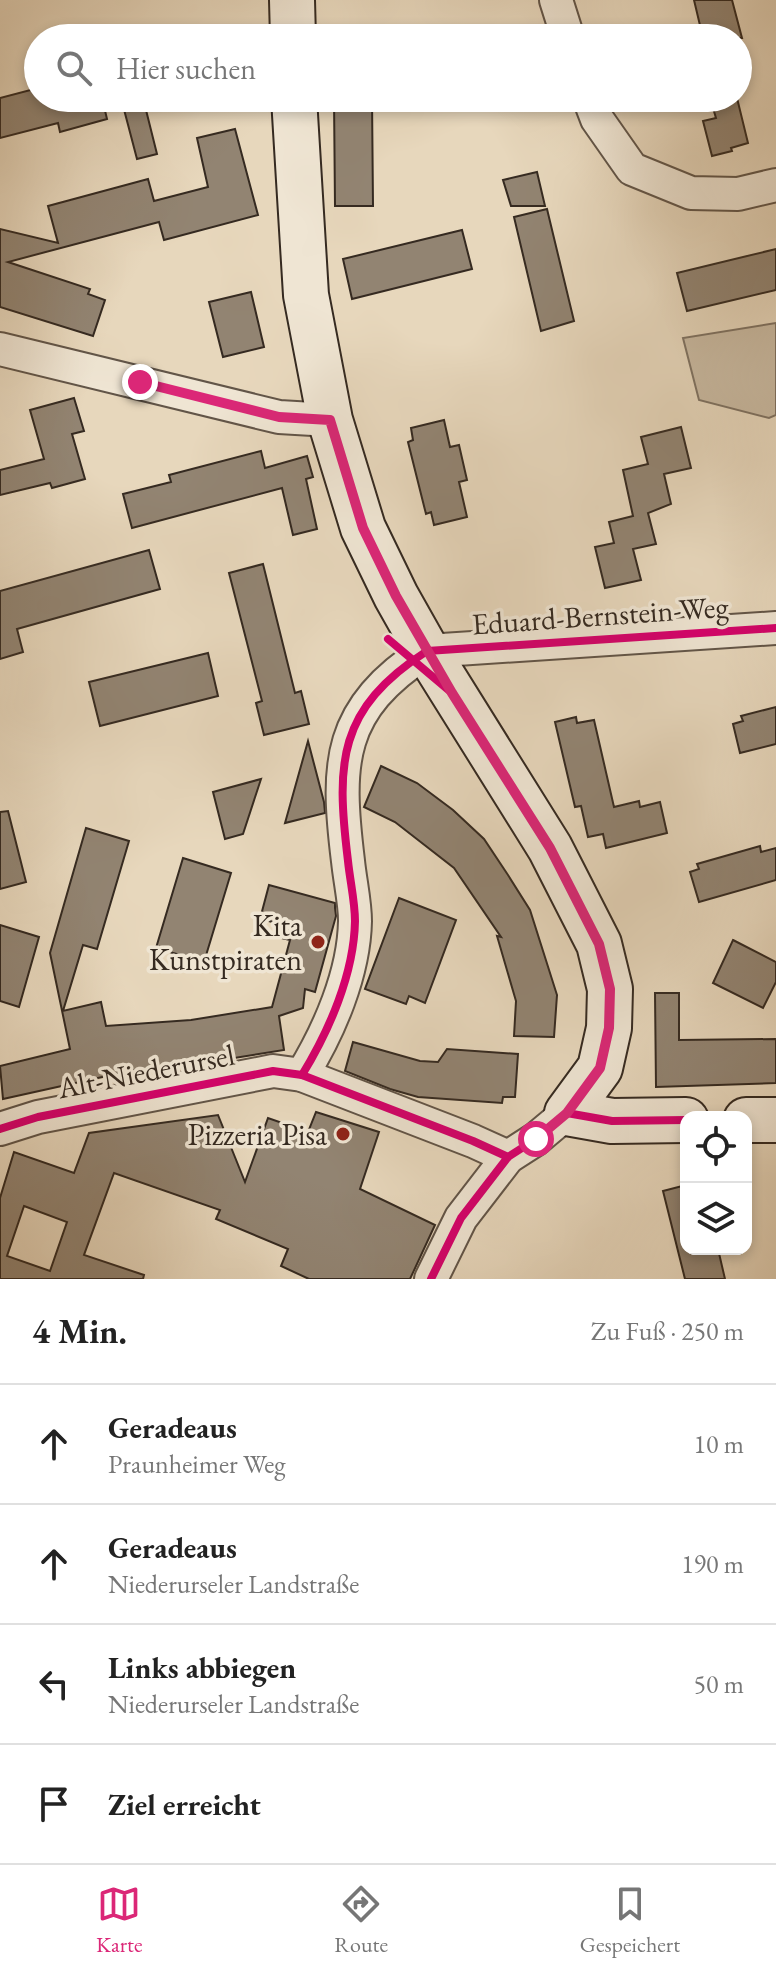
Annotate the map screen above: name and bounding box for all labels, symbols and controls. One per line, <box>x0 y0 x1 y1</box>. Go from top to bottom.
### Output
search box <box>24 24 752 112</box>
icon: search <box>52 46 96 90</box>
text: Hier suchen <box>116 49 256 88</box>
route end <box>122 364 158 400</box>
street label: Eduard-Bernstein-Weg <box>470 587 731 643</box>
place label: Kita Kunstpiraten <box>149 906 302 979</box>
marker: Kita Kunstpiraten <box>309 933 327 951</box>
street label: Alt-Niederursel <box>53 1035 238 1107</box>
map controls <box>680 1111 752 1255</box>
button: locate <box>680 1111 752 1183</box>
place label: Pizzeria Pisa <box>188 1115 327 1154</box>
route start <box>518 1121 554 1157</box>
marker: Pizzeria Pisa <box>334 1125 352 1143</box>
button: layers <box>680 1183 752 1255</box>
text: 4 Min. <box>32 1309 127 1353</box>
text: Zu Fuß · 250 m <box>591 1314 744 1348</box>
text: Geradeaus <box>108 1408 237 1447</box>
icon: ahead <box>32 1422 76 1466</box>
text: 10 m <box>694 1427 744 1461</box>
text: Praunheimer Weg <box>108 1447 286 1481</box>
text: Geradeaus <box>108 1528 237 1567</box>
icon: ahead <box>32 1542 76 1586</box>
text: 190 m <box>681 1547 744 1581</box>
text: Niederurseler Landstraße <box>108 1567 359 1601</box>
text: Links abbiegen <box>108 1648 296 1687</box>
icon: left <box>32 1662 76 1706</box>
text: 50 m <box>694 1667 744 1701</box>
text: Niederurseler Landstraße <box>108 1687 359 1721</box>
icon: arrive <box>32 1782 76 1826</box>
text: Ziel erreicht <box>108 1785 261 1824</box>
tab: Karte <box>96 1882 143 1959</box>
tab: Route <box>334 1882 388 1959</box>
tab: Gespeichert <box>580 1882 680 1959</box>

